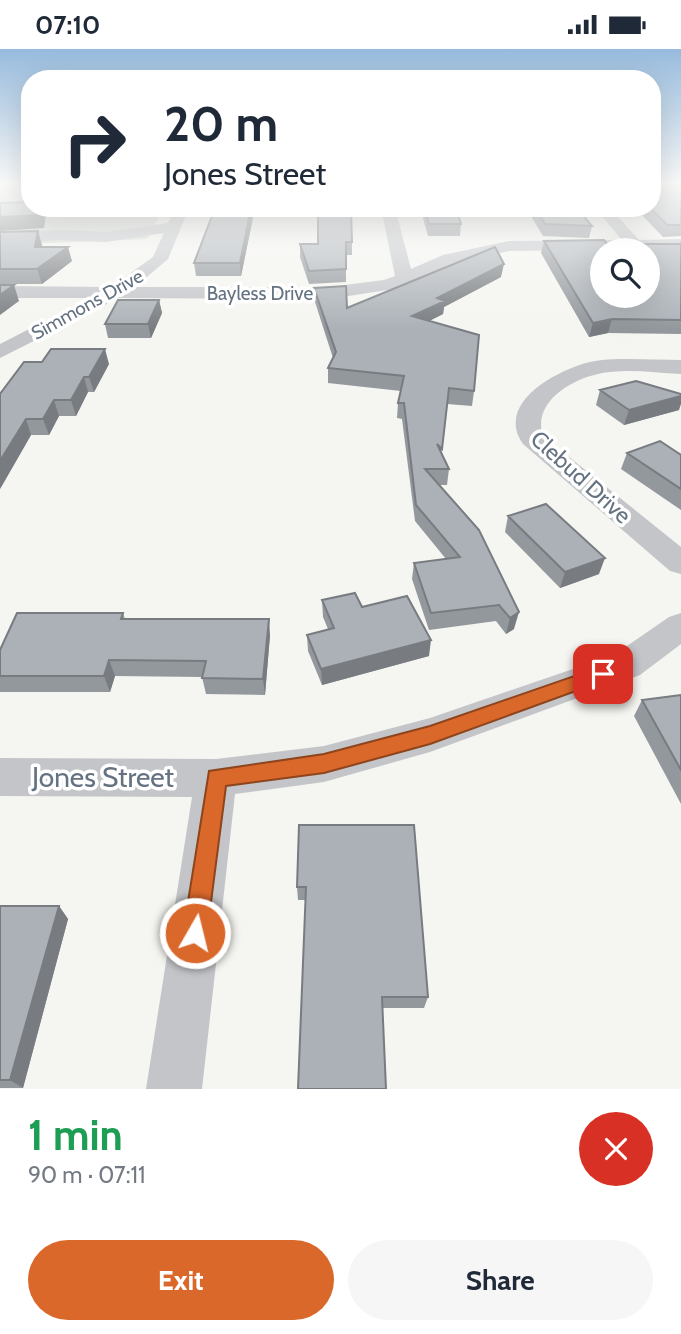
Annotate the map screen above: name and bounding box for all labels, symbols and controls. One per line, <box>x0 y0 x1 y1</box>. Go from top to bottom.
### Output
text: 07:10 <box>35 9 100 41</box>
text: 20 m <box>164 94 278 153</box>
icon: right <box>49 98 140 189</box>
text: Jones Street <box>164 154 326 193</box>
map controls <box>590 238 660 308</box>
button: search <box>590 238 660 308</box>
street label: Simmons Drive <box>27 264 147 345</box>
street label: Bayless Drive <box>207 282 313 305</box>
street label: Clebud Drive <box>525 425 637 530</box>
pin <box>573 644 633 704</box>
icon: arrive <box>584 655 622 693</box>
street label: Jones Street <box>31 760 174 794</box>
position arrow <box>158 896 232 970</box>
text: 1 min <box>28 1109 123 1161</box>
button: close <box>579 1112 653 1186</box>
text: 90 m · 07:11 <box>28 1161 145 1189</box>
button: Exit <box>28 1240 334 1320</box>
button: Share <box>348 1240 653 1320</box>

